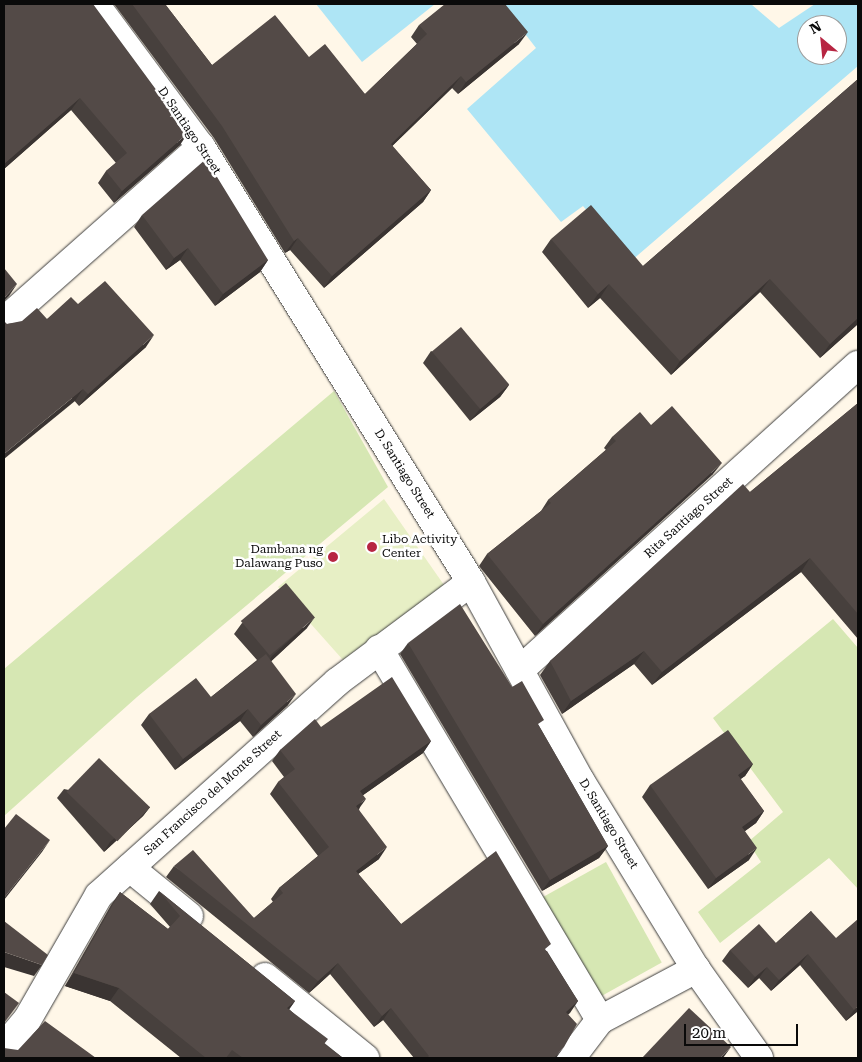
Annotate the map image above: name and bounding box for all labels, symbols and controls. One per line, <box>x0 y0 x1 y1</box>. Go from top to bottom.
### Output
north arrow <box>797 15 847 65</box>
text: N <box>807 18 824 37</box>
street label: D. Santiago Street <box>154 84 224 178</box>
street label: D. Santiago Street <box>371 427 437 521</box>
street label: Rita Santiago Street <box>642 474 736 562</box>
place label: Libo Activity Center <box>382 533 457 561</box>
marker: Libo Activity Center <box>366 541 378 553</box>
place label: Dambana ng Dalawang Puso <box>235 543 323 571</box>
marker: Dambana ng Dalawang Puso <box>327 551 339 563</box>
street label: San Francisco del Monte Street <box>141 727 285 859</box>
street label: D. Santiago Street <box>575 776 641 872</box>
scale bar <box>687 1014 801 1046</box>
text: 20 m <box>692 1024 726 1042</box>

